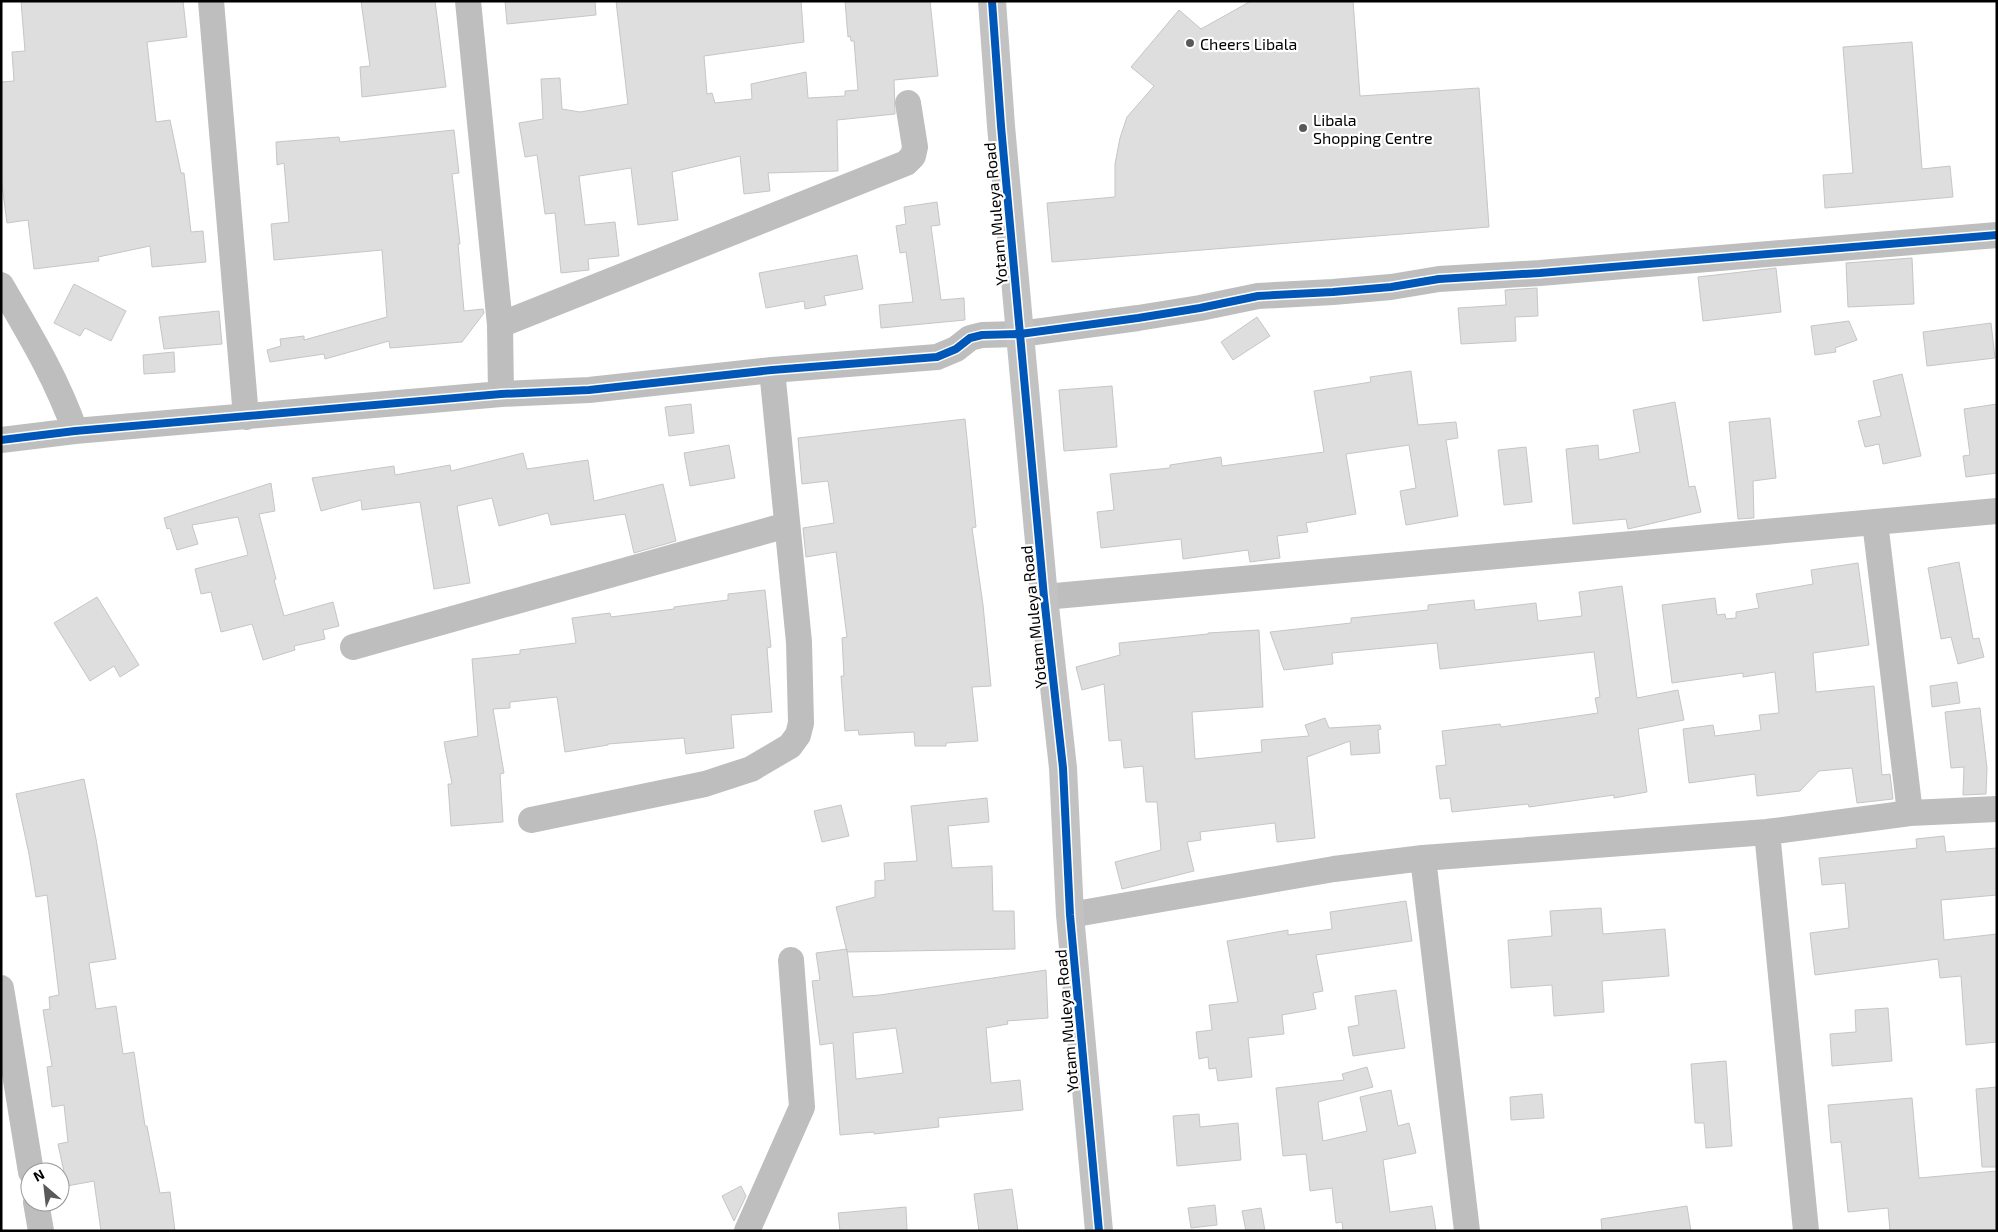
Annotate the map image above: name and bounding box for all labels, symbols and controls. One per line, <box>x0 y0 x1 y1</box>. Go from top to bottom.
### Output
place label: Cheers Libala <box>1200 34 1297 53</box>
marker: Cheers Libala <box>1184 37 1196 49</box>
place label: Libala Shopping Centre <box>1313 110 1433 147</box>
marker: Libala Shopping Centre <box>1297 122 1309 134</box>
street label: Yotam Muleya Road <box>979 142 1011 286</box>
street label: Yotam Muleya Road <box>1016 545 1050 689</box>
street label: Yotam Muleya Road <box>1050 949 1082 1093</box>
north arrow <box>20 1162 70 1212</box>
text: N <box>30 1165 47 1185</box>

